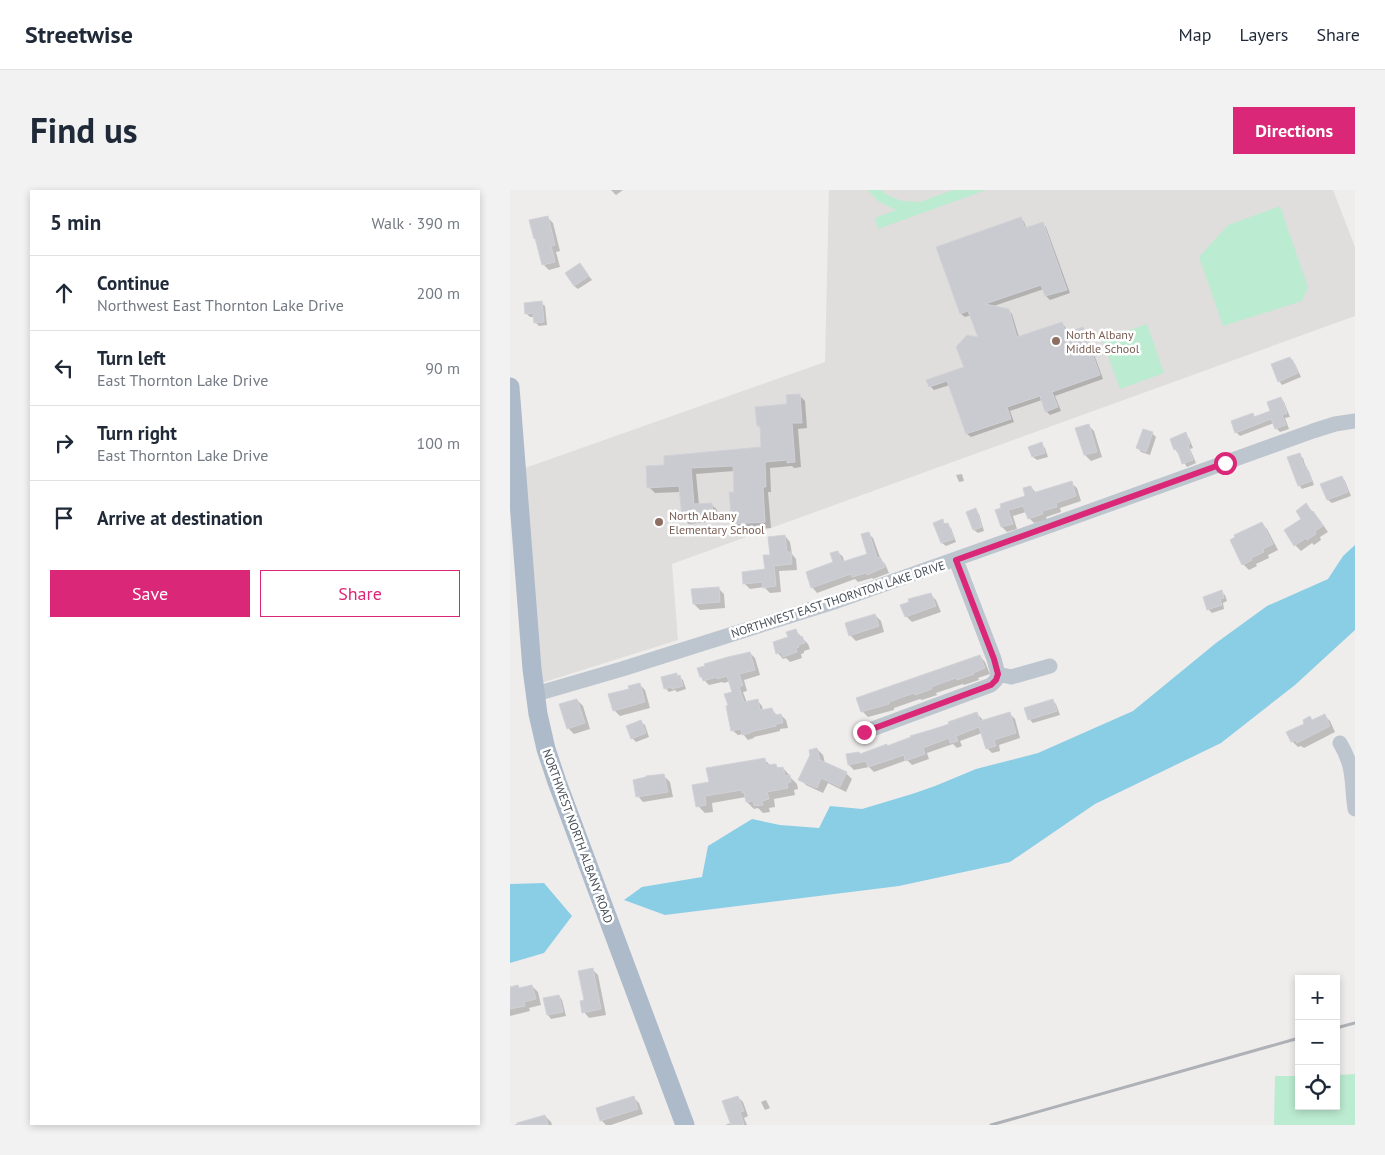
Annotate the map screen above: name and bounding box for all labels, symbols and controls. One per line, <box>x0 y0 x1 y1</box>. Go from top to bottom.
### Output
text: Streetwise <box>25 19 133 50</box>
text: Map <box>1179 23 1211 46</box>
text: Layers <box>1239 23 1288 46</box>
text: Share <box>1316 23 1360 46</box>
text: Find us <box>30 107 138 153</box>
button: Directions <box>1233 107 1355 154</box>
text: 5 min <box>50 209 101 236</box>
text: Walk · 390 m <box>371 213 460 233</box>
text: Continue <box>97 271 169 295</box>
icon: ahead <box>50 279 78 307</box>
text: 200 m <box>417 283 460 303</box>
text: Northwest East Thornton Lake Drive <box>97 295 344 315</box>
place label: North Albany Middle School <box>1066 327 1140 356</box>
marker: North Albany Middle School <box>1050 335 1062 347</box>
text: Turn left <box>97 346 166 370</box>
icon: left <box>50 354 78 382</box>
text: 90 m <box>425 358 460 378</box>
text: East Thornton Lake Drive <box>97 370 268 390</box>
text: Turn right <box>97 421 177 445</box>
icon: right <box>50 429 78 457</box>
text: 100 m <box>417 433 460 453</box>
text: East Thornton Lake Drive <box>97 445 268 465</box>
route start <box>1214 452 1237 475</box>
icon: arrive <box>50 504 78 532</box>
text: Arrive at destination <box>97 506 263 530</box>
place label: North Albany Elementary School <box>669 508 765 537</box>
marker: North Albany Elementary School <box>653 516 665 528</box>
street label: NORTHWEST EAST THORNTON LAKE DRIVE <box>729 557 947 641</box>
button: Save <box>50 570 250 617</box>
button: Share <box>260 570 460 617</box>
route end <box>853 721 876 744</box>
street label: NORTHWEST NORTH ALBANY ROAD <box>539 747 617 925</box>
map controls <box>1295 975 1340 1110</box>
button: + <box>1295 975 1340 1020</box>
button: − <box>1295 1020 1340 1065</box>
button: locate <box>1295 1065 1340 1110</box>

